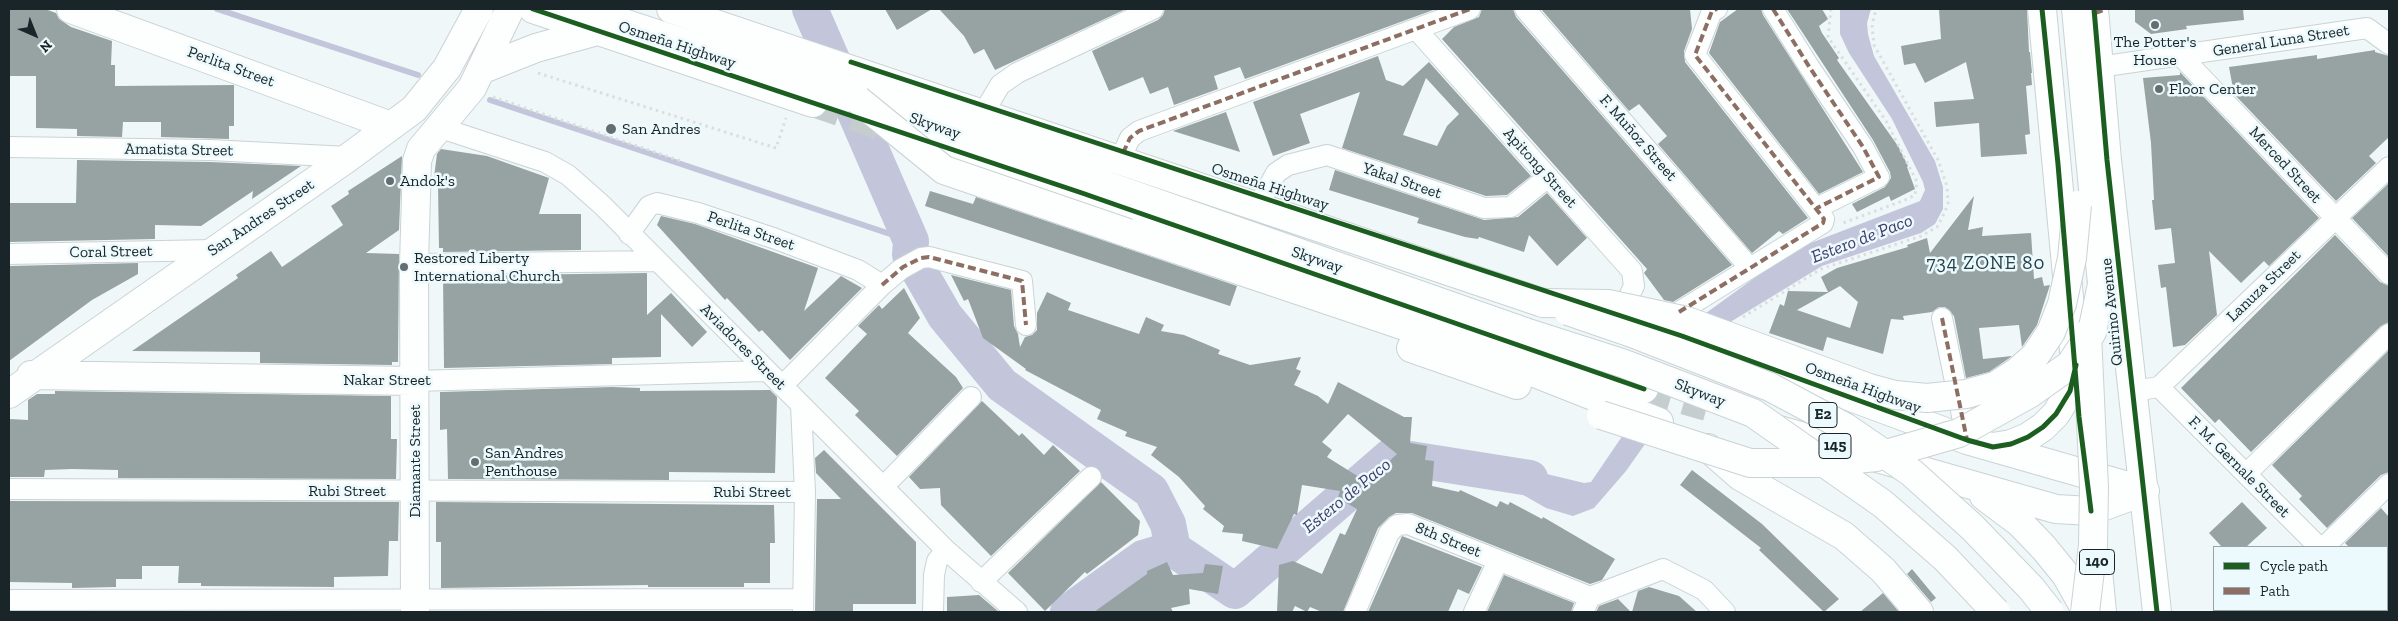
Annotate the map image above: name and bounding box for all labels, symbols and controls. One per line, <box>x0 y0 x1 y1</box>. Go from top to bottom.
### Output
north arrow <box>10 10 60 60</box>
street label: Osmeña Highway <box>616 17 738 73</box>
marker: The Potter's House <box>2149 19 2161 31</box>
street label: General Luna Street <box>2211 21 2351 61</box>
place label: The Potter's House <box>2113 32 2197 70</box>
text: N <box>36 36 56 56</box>
street label: Perlita Street <box>185 42 277 92</box>
place label: Floor Center <box>2169 79 2256 99</box>
marker: Floor Center <box>2153 83 2165 95</box>
street label: F. Muñoz Street <box>1595 91 1681 185</box>
street label: Skyway <box>907 108 963 144</box>
place label: San Andres <box>622 119 701 139</box>
marker: San Andres <box>604 122 618 136</box>
street label: Merced Street <box>2245 123 2325 207</box>
street label: Apitong Street <box>1499 124 1581 212</box>
street label: Amatista Street <box>124 139 234 161</box>
street label: Yakal Street <box>1360 158 1444 204</box>
street label: Osmeña Highway <box>1209 159 1331 215</box>
place label: Andok's <box>400 171 455 191</box>
street label: San Andres Street <box>204 175 318 261</box>
marker: Andok's <box>384 175 396 187</box>
street label: Perlita Street <box>705 207 797 255</box>
water label: Estero de Paco <box>1808 210 1916 268</box>
street label: Coral Street <box>69 242 153 262</box>
street label: Skyway <box>1289 242 1345 278</box>
street label: Lanuza Street <box>2223 246 2305 326</box>
place label: Restored Liberty International Church <box>414 248 560 286</box>
district label: 734 ZONE 80 <box>1925 253 2047 275</box>
street label: Quirino Avenue <box>2097 257 2127 367</box>
marker: Restored Liberty International Church <box>398 261 410 273</box>
street label: Aviadores Street <box>696 300 790 394</box>
street label: Osmeña Highway <box>1802 358 1924 418</box>
street label: Nakar Street <box>343 370 431 390</box>
street label: Skyway <box>1672 375 1728 411</box>
road number: E2 <box>1809 402 1837 428</box>
street label: Diamante Street <box>405 404 425 518</box>
street label: F. M. Gernale Street <box>2184 412 2294 522</box>
road number: 145 <box>1819 434 1851 458</box>
place label: San Andres Penthouse <box>485 443 564 481</box>
water label: Estero de Paco <box>1299 454 1395 538</box>
marker: San Andres Penthouse <box>469 456 481 468</box>
street label: Rubi Street <box>308 481 386 501</box>
street label: Rubi Street <box>713 482 791 502</box>
street label: 8th Street <box>1412 518 1484 562</box>
legend <box>2213 546 2388 611</box>
road number: 140 <box>2080 550 2114 574</box>
text: Cycle path <box>2260 557 2328 575</box>
text: Path <box>2260 582 2290 600</box>

